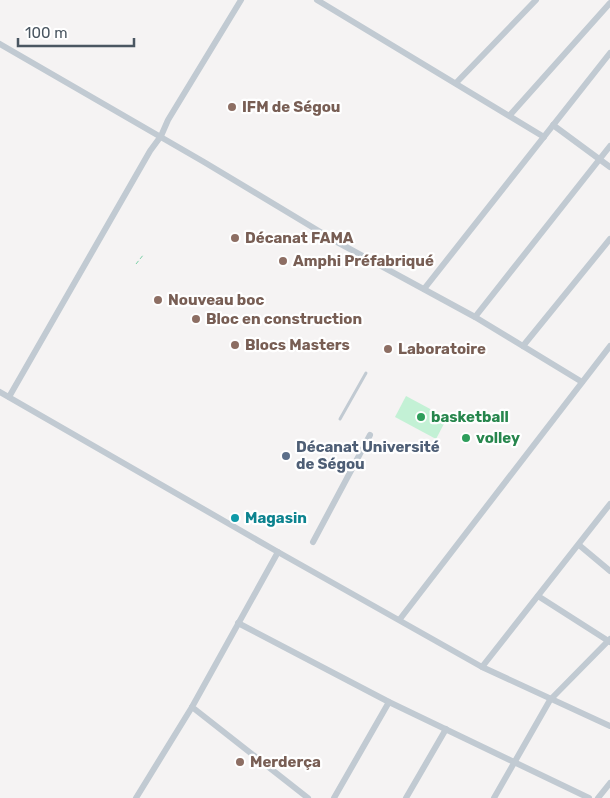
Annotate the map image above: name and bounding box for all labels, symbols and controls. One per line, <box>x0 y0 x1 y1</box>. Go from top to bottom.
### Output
scale bar <box>18 15 134 47</box>
text: 100 m <box>25 24 67 42</box>
place label: IFM de Ségou <box>242 98 340 116</box>
marker: IFM de Ségou <box>226 101 238 113</box>
place label: Décanat FAMA <box>245 229 354 247</box>
marker: Décanat FAMA <box>229 232 241 244</box>
place label: Amphi Préfabriqué <box>293 252 434 270</box>
marker: Amphi Préfabriqué <box>277 255 289 267</box>
place label: Nouveau boc <box>168 291 264 309</box>
marker: Nouveau boc <box>152 294 164 306</box>
place label: Bloc en construction <box>206 310 362 328</box>
marker: Bloc en construction <box>190 313 202 325</box>
place label: Blocs Masters <box>245 336 350 354</box>
marker: Blocs Masters <box>229 339 241 351</box>
place label: Laboratoire <box>398 340 486 358</box>
marker: Laboratoire <box>382 343 394 355</box>
place label: basketball <box>431 408 509 426</box>
marker: basketball <box>415 411 427 423</box>
place label: volley <box>476 429 520 447</box>
marker: volley <box>460 432 472 444</box>
place label: Décanat Université de Ségou <box>296 438 440 473</box>
marker: Décanat Université de Ségou <box>280 450 292 462</box>
place label: Magasin <box>245 509 307 527</box>
marker: Magasin <box>229 512 241 524</box>
place label: Merderça <box>250 753 321 771</box>
marker: Merderça <box>234 756 246 768</box>

